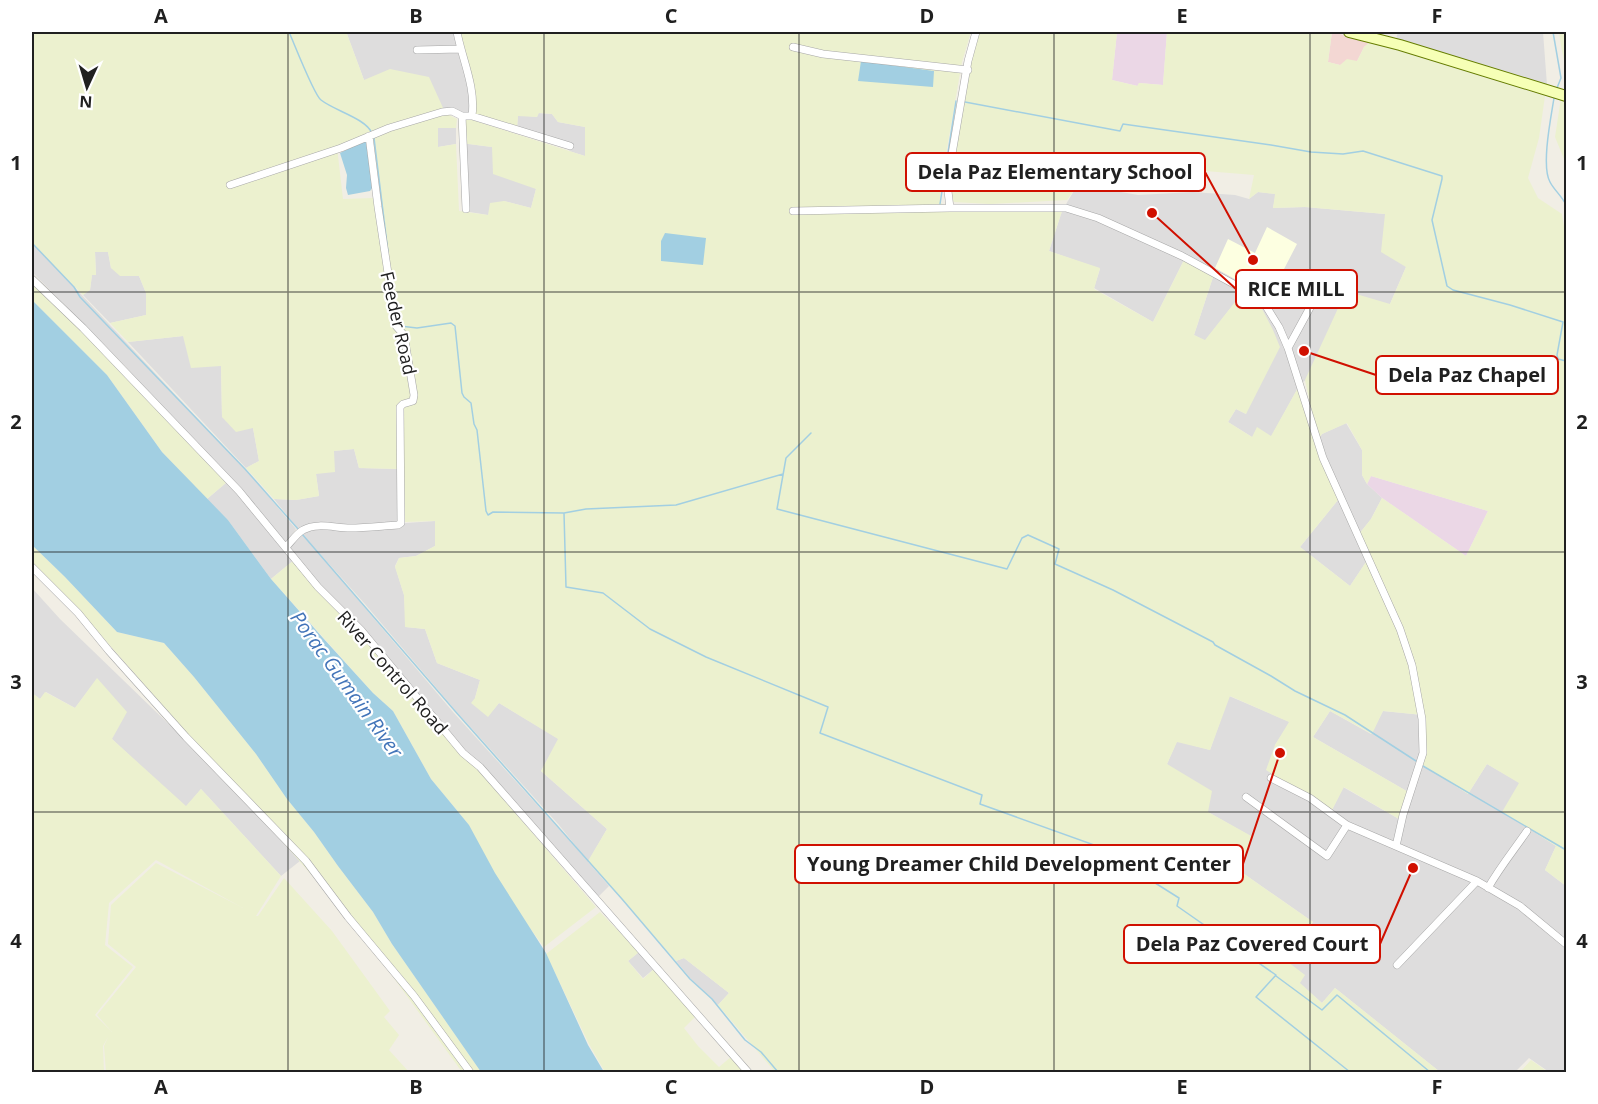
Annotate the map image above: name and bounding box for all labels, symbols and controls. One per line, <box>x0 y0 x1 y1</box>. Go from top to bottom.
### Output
text: A <box>154 2 168 29</box>
text: B <box>409 2 423 29</box>
text: C <box>665 2 678 29</box>
text: D <box>920 2 934 29</box>
text: E <box>1176 2 1188 29</box>
text: F <box>1432 2 1442 29</box>
north arrow <box>57 57 117 117</box>
text: N <box>79 91 93 113</box>
text: 1 <box>10 149 22 176</box>
text: 1 <box>1576 149 1588 176</box>
callout: Dela Paz Elementary School <box>906 153 1205 191</box>
text: Dela Paz Elementary School <box>917 158 1193 185</box>
street label: Feeder Road <box>375 269 423 377</box>
callout: RICE MILL <box>1236 270 1357 308</box>
text: RICE MILL <box>1247 275 1345 302</box>
callout: Dela Paz Chapel <box>1376 356 1558 394</box>
text: Dela Paz Chapel <box>1388 361 1546 388</box>
text: 2 <box>10 408 22 435</box>
text: 2 <box>1576 408 1588 435</box>
water label: Porac Gumain River <box>285 605 410 764</box>
street label: River Control Road <box>333 605 453 739</box>
text: 3 <box>10 668 22 695</box>
text: 3 <box>1576 668 1588 695</box>
callout: Young Dreamer Child Development Center <box>795 845 1243 883</box>
text: Young Dreamer Child Development Center <box>807 850 1231 877</box>
callout: Dela Paz Covered Court <box>1124 925 1380 963</box>
text: 4 <box>10 927 22 954</box>
text: 4 <box>1576 927 1588 954</box>
text: Dela Paz Covered Court <box>1136 930 1369 957</box>
text: A <box>154 1073 168 1100</box>
text: B <box>409 1073 423 1100</box>
text: C <box>665 1073 678 1100</box>
text: D <box>920 1073 934 1100</box>
text: E <box>1176 1073 1188 1100</box>
text: F <box>1432 1073 1442 1100</box>

